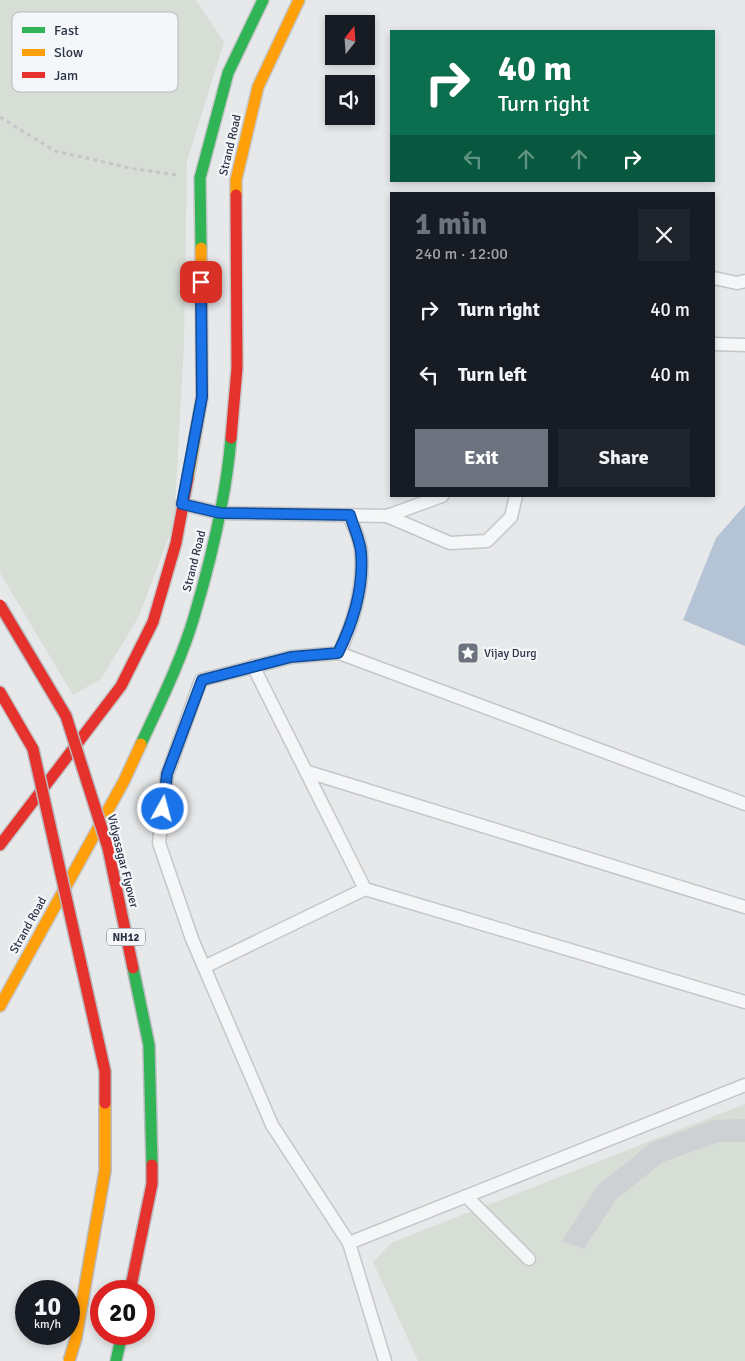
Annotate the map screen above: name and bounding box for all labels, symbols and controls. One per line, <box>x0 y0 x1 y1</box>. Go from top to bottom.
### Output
legend <box>12 12 178 92</box>
north arrow <box>325 15 375 65</box>
map controls <box>325 15 375 125</box>
text: Fast <box>54 22 79 39</box>
text: Slow <box>54 44 83 61</box>
text: 40 m <box>498 47 572 90</box>
icon: right <box>415 50 480 115</box>
text: Jam <box>54 67 78 84</box>
button: sound <box>325 75 375 125</box>
text: Turn right <box>498 90 590 117</box>
street label: Strand Road <box>216 113 245 177</box>
icon: left <box>459 145 487 173</box>
icon: ahead <box>512 145 540 173</box>
icon: ahead <box>565 145 593 173</box>
icon: right <box>618 145 646 173</box>
text: 1 min <box>415 206 487 243</box>
button: close <box>638 209 690 261</box>
text: 240 m · 12:00 <box>415 244 508 264</box>
pin <box>180 261 222 303</box>
icon: arrive <box>187 268 215 296</box>
icon: right <box>415 296 443 324</box>
text: Turn right <box>458 298 540 322</box>
text: 40 m <box>650 298 690 322</box>
icon: left <box>415 361 443 389</box>
text: Turn left <box>458 363 527 387</box>
text: 40 m <box>650 363 690 387</box>
button: Exit <box>415 429 548 487</box>
button: Share <box>558 429 690 487</box>
street label: Strand Road <box>180 529 209 593</box>
place icon: Vijay Durg <box>456 641 480 665</box>
place label: Vijay Durg <box>484 646 537 661</box>
position arrow <box>136 782 188 834</box>
street label: Vidyasagar Flyover <box>104 813 142 910</box>
street label: Strand Road <box>7 894 50 956</box>
road number: NH12 <box>107 929 145 946</box>
speed limit sign: 20 <box>90 1280 155 1345</box>
text: 10 <box>34 1291 61 1322</box>
text: km/h <box>34 1317 61 1332</box>

